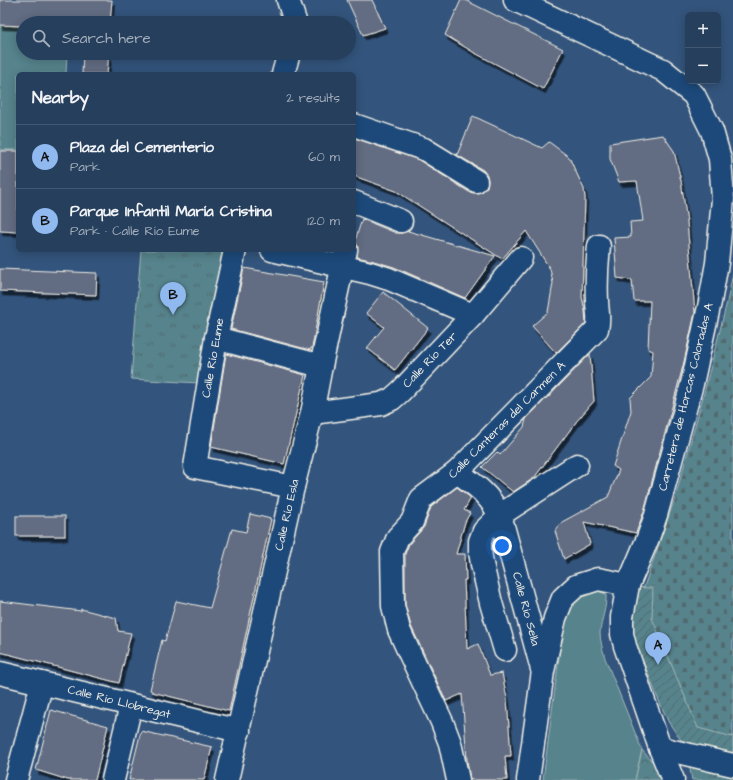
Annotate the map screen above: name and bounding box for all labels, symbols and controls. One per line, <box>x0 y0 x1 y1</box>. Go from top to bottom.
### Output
map controls <box>685 12 721 84</box>
button: + <box>685 12 721 48</box>
search box <box>16 16 356 60</box>
icon: search <box>30 27 52 49</box>
text: Search here <box>62 28 151 49</box>
button: − <box>685 48 721 84</box>
text: Nearby <box>32 86 89 110</box>
text: 2 results <box>286 89 340 107</box>
text: Plaza del Cementerio <box>70 137 214 158</box>
text: A <box>41 148 49 166</box>
text: 60 m <box>308 148 340 166</box>
text: Park <box>70 158 100 176</box>
text: Parque Infantil María Cristina <box>70 201 272 222</box>
text: B <box>40 212 50 230</box>
text: 120 m <box>307 212 340 230</box>
text: Park · Calle Río Eume <box>70 222 200 240</box>
pin: B <box>160 282 186 315</box>
street label: Carretera de Horcas Coloradas A <box>654 301 718 493</box>
street label: Calle Río Eume <box>198 316 228 399</box>
street label: Calle Río Ter <box>399 328 461 392</box>
street label: Calle Canteras del Carmen A <box>444 357 570 483</box>
street label: Calle Río Esla <box>271 478 303 552</box>
your location <box>492 536 512 556</box>
street label: Calle Río Sella <box>508 570 544 648</box>
pin: A <box>645 632 671 665</box>
street label: Calle Río Llobregat <box>65 681 172 724</box>

